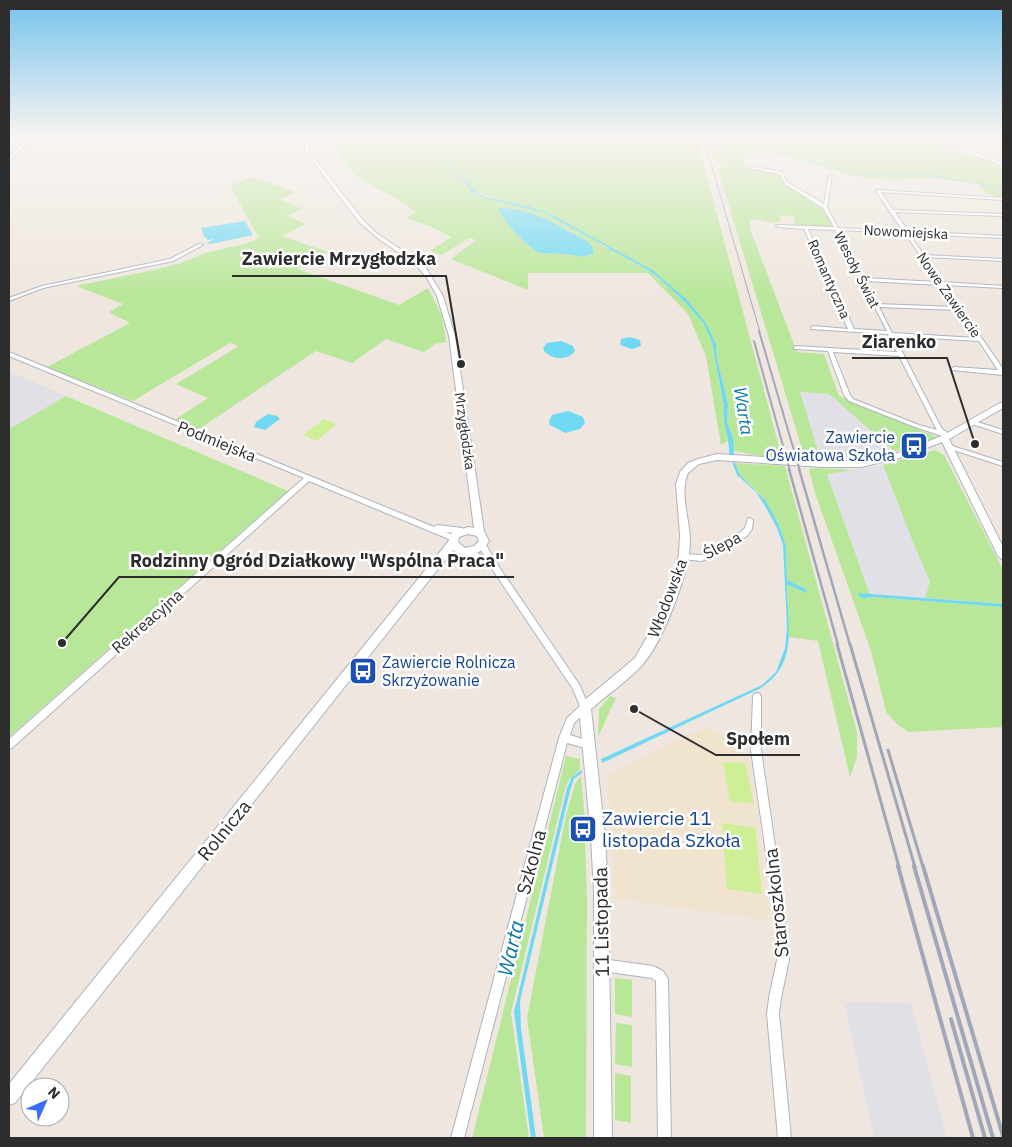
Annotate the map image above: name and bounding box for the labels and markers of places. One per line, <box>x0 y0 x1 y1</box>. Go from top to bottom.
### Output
callout: Zawiercie Mrzygłodzka <box>232 243 446 276</box>
callout: Ziarenko <box>852 325 947 358</box>
place label: Zawiercie Oświatowa Szkoła <box>765 427 895 465</box>
bus stop icon: Zawiercie Oświatowa Szkoła <box>899 431 929 461</box>
callout: Rodzinny Ogród Działkowy "Wspólna Praca" <box>119 544 514 577</box>
place label: Zawiercie Rolnicza Skrzyżowanie <box>382 652 516 690</box>
bus stop icon: Zawiercie Rolnicza Skrzyżowanie <box>348 656 378 686</box>
callout: Społem <box>716 722 800 755</box>
place label: Zawiercie 11 listopada Szkoła <box>602 806 741 852</box>
bus stop icon: Zawiercie 11 listopada Szkoła <box>568 814 598 844</box>

